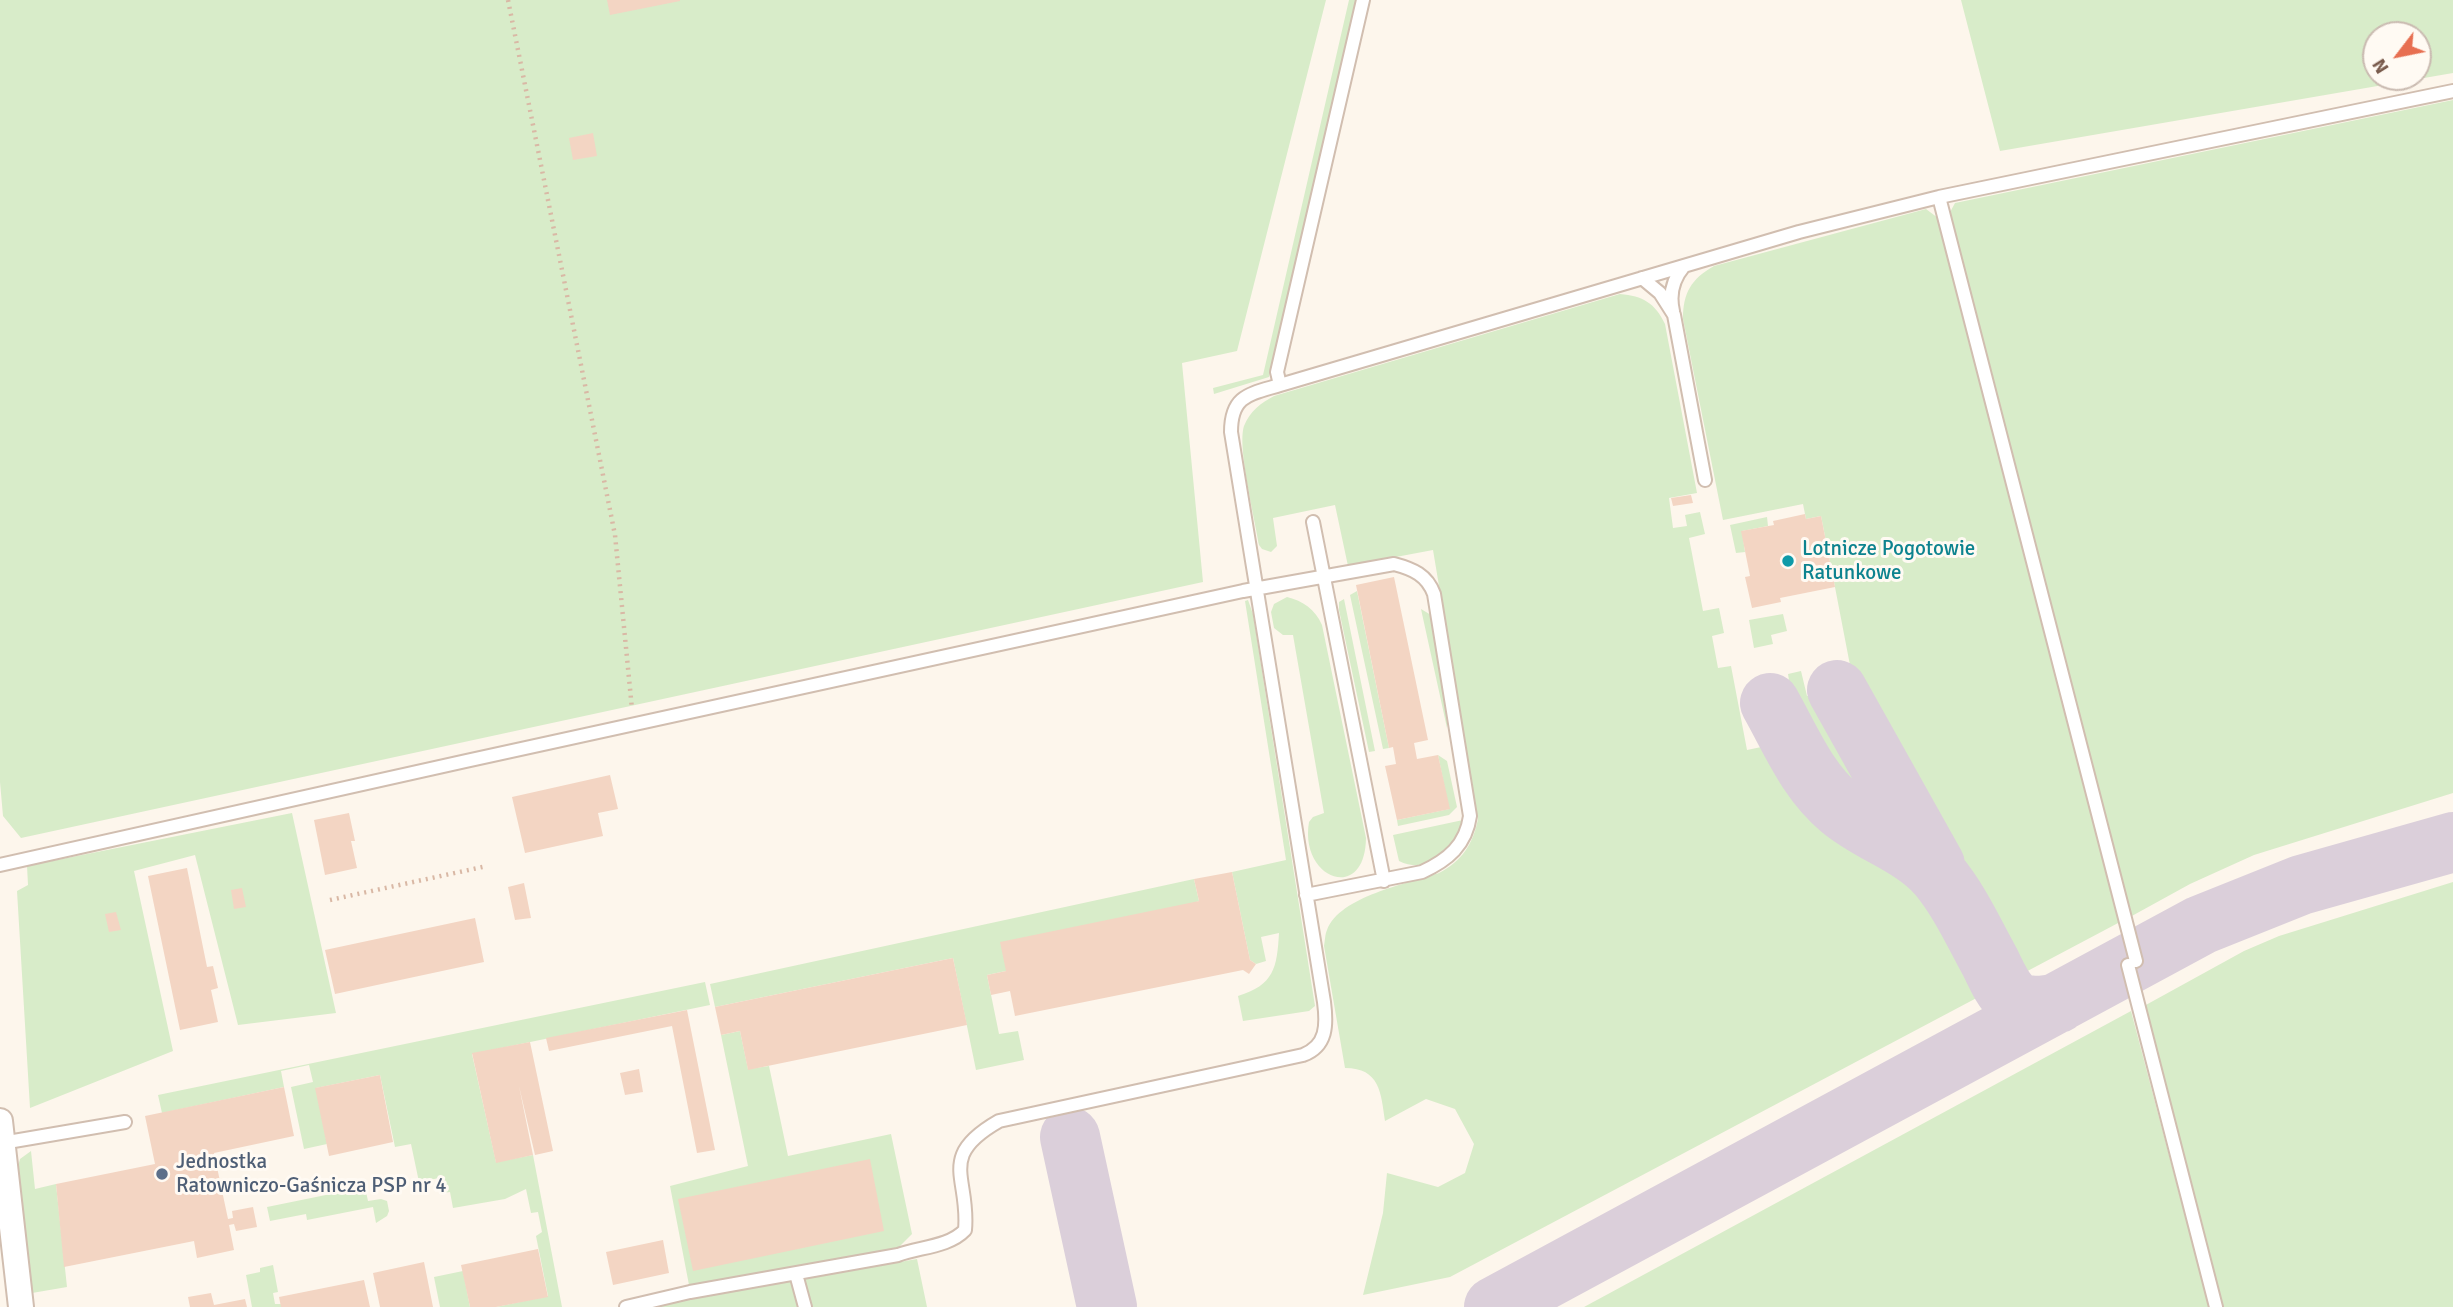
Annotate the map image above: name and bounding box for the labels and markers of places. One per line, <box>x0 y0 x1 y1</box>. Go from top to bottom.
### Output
place label: Lotnicze Pogotowie Ratunkowe <box>1802 536 1975 586</box>
marker: Lotnicze Pogotowie Ratunkowe <box>1780 553 1796 569</box>
place label: Jednostka Ratowniczo-Gaśnicza PSP nr 4 <box>176 1149 447 1199</box>
marker: Jednostka Ratowniczo-Gaśnicza PSP nr 4 <box>154 1166 170 1182</box>

